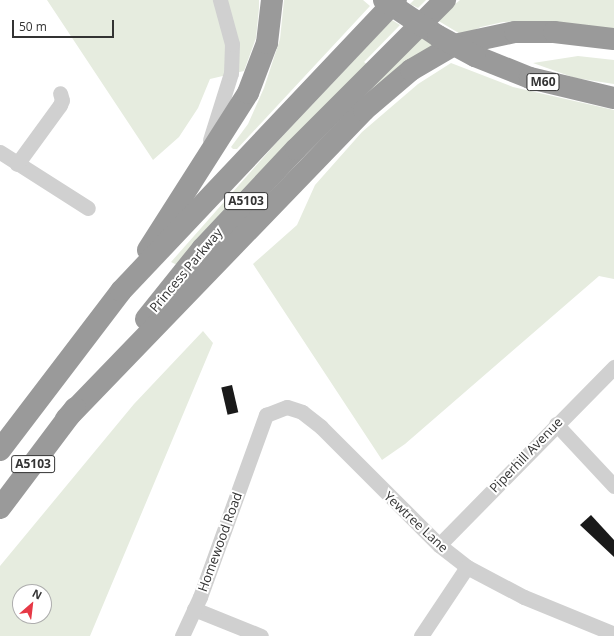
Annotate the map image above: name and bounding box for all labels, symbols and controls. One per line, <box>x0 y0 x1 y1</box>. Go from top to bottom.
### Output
scale bar <box>14 12 116 38</box>
text: 50 m <box>19 18 47 35</box>
road number: M60 <box>526 72 560 92</box>
road number: A5103 <box>224 191 268 211</box>
street label: Princess Parkway <box>146 225 226 315</box>
street label: Piperhill Avenue <box>486 414 566 496</box>
road number: A5103 <box>11 454 55 474</box>
street label: Yewtree Lane <box>381 488 451 556</box>
street label: Homewood Road <box>195 490 245 594</box>
north arrow <box>12 584 52 624</box>
text: N <box>30 585 45 603</box>

